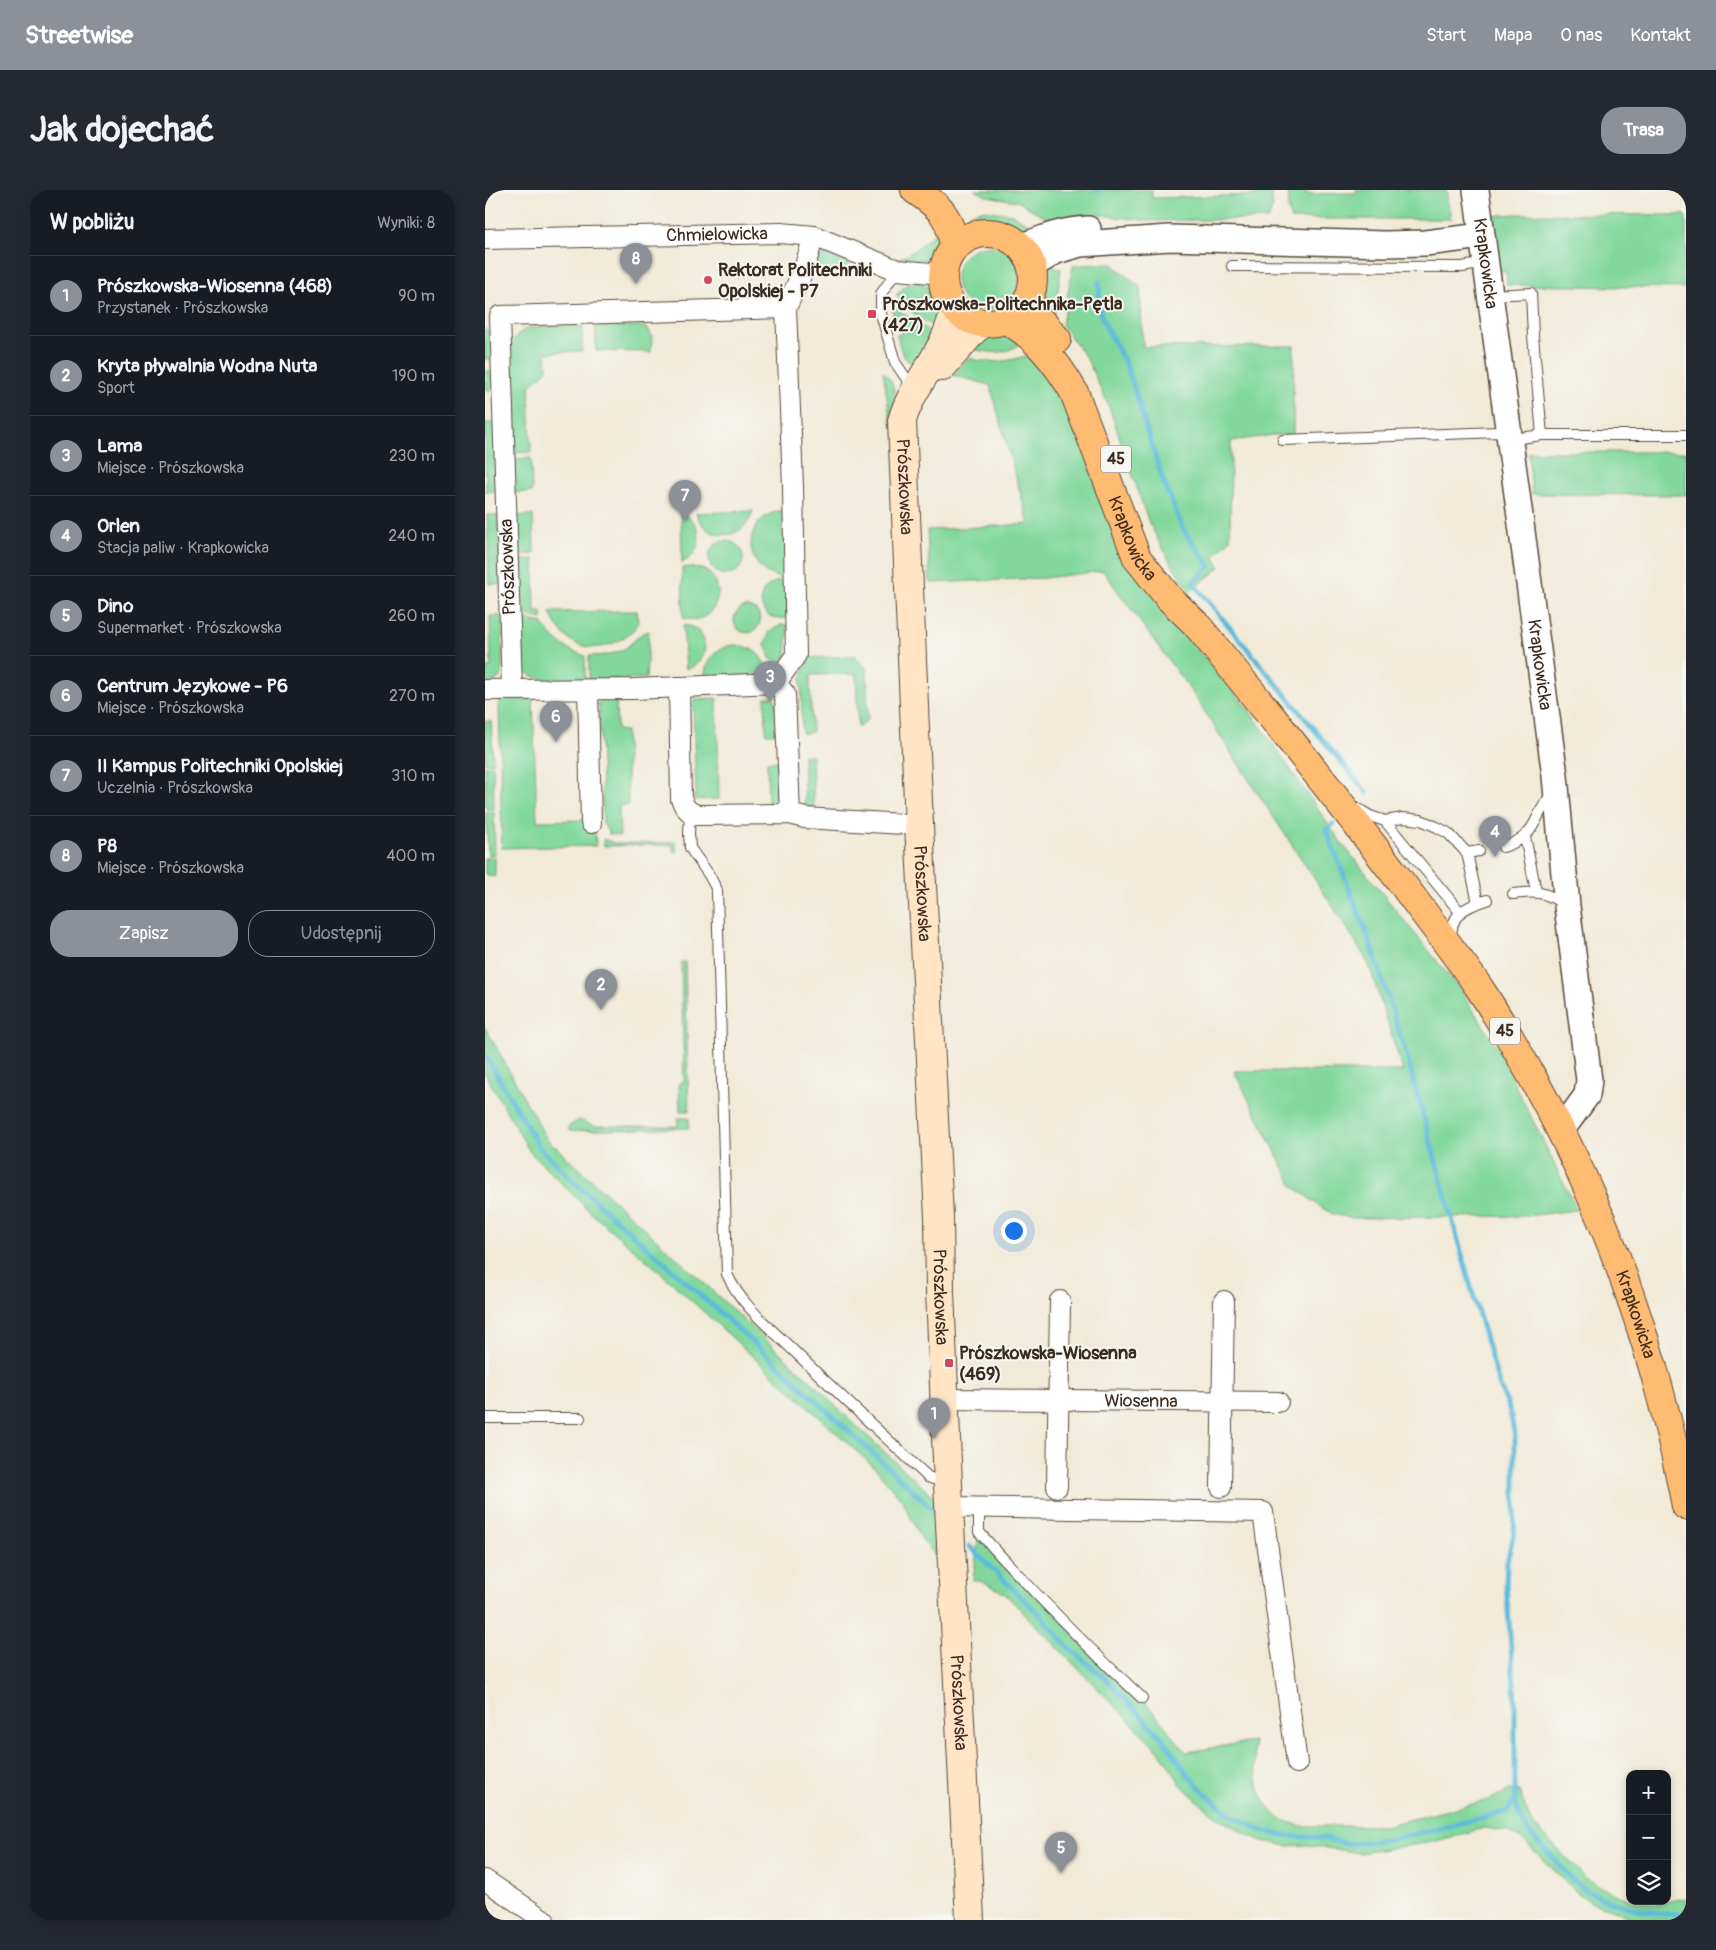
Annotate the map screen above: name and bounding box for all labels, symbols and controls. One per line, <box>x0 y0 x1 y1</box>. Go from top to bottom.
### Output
text: Streetwise <box>25 21 133 50</box>
text: Start <box>1426 24 1466 47</box>
text: Mapa <box>1494 24 1532 47</box>
text: O nas <box>1560 24 1602 47</box>
text: Kontakt <box>1630 24 1691 47</box>
button: Trasa <box>1601 107 1686 154</box>
text: Jak dojechać <box>30 108 214 152</box>
text: W pobliżu <box>50 209 134 236</box>
text: Wyniki: 8 <box>377 213 435 233</box>
street label: Krapkowicka <box>1468 216 1503 310</box>
street label: Chmielowicka <box>666 222 768 247</box>
pin: 8 <box>620 243 652 284</box>
place label: Rektorat Politechniki Opolskiej - P7 <box>718 259 872 303</box>
text: Prószkowska-Wiosenna (468) <box>97 274 333 298</box>
marker: Rektorat Politechniki Opolskiej - P7 <box>702 274 714 286</box>
text: 1 <box>63 286 69 306</box>
text: 90 m <box>398 286 435 306</box>
place label: Prószkowska-Politechnika-Pętla (427) <box>882 293 1123 337</box>
text: Przystanek · Prószkowska <box>97 298 268 318</box>
marker: Prószkowska-Politechnika-Pętla (427) <box>866 308 878 320</box>
text: Kryta pływalnia Wodna Nuta <box>97 354 317 378</box>
text: 2 <box>62 366 70 386</box>
text: 190 m <box>392 366 435 386</box>
text: Sport <box>97 378 135 398</box>
text: Lama <box>97 434 142 458</box>
street label: Prószkowska <box>891 438 918 535</box>
road number: 45 <box>1101 445 1131 472</box>
text: 3 <box>62 446 70 466</box>
text: 230 m <box>389 446 435 466</box>
text: Miejsce · Prószkowska <box>97 458 244 478</box>
pin: 7 <box>669 480 701 521</box>
street label: Krapkowicka <box>1103 492 1162 585</box>
text: Orlen <box>97 514 140 538</box>
street label: Prószkowska <box>495 518 521 616</box>
text: 4 <box>61 526 71 546</box>
text: 240 m <box>388 526 435 546</box>
text: Stacja paliw · Krapkowicka <box>97 538 269 558</box>
text: Dino <box>97 594 133 618</box>
text: 5 <box>62 606 70 626</box>
text: 260 m <box>388 606 435 626</box>
text: Supermarket · Prószkowska <box>97 618 282 638</box>
street label: Krapkowicka <box>1522 618 1558 712</box>
pin: 3 <box>754 661 786 702</box>
text: Centrum Językowe - P6 <box>97 674 288 698</box>
text: 6 <box>61 686 71 706</box>
text: 270 m <box>389 686 435 706</box>
text: Miejsce · Prószkowska <box>97 698 244 718</box>
pin: 6 <box>540 701 572 742</box>
text: II Kampus Politechniki Opolskiej <box>97 754 343 778</box>
text: 7 <box>62 766 70 786</box>
text: 310 m <box>391 766 435 786</box>
text: Uczelnia · Prószkowska <box>97 778 253 798</box>
pin: 4 <box>1479 816 1511 857</box>
text: P8 <box>97 834 117 858</box>
street label: Prószkowska <box>909 845 936 942</box>
text: 8 <box>62 846 70 866</box>
text: 400 m <box>386 846 435 866</box>
text: Miejsce · Prószkowska <box>97 858 244 878</box>
button: Zapisz <box>50 910 238 957</box>
button: Udostępnij <box>248 910 435 957</box>
pin: 2 <box>585 969 617 1010</box>
road number: 45 <box>1490 1018 1520 1044</box>
your location <box>1001 1218 1027 1244</box>
street label: Prószkowska <box>928 1249 954 1346</box>
street label: Krapkowicka <box>1610 1267 1661 1361</box>
place label: Prószkowska-Wiosenna (469) <box>959 1342 1137 1386</box>
marker: Prószkowska-Wiosenna (469) <box>943 1357 955 1369</box>
street label: Wiosenna <box>1104 1389 1178 1413</box>
pin: 1 <box>918 1398 950 1439</box>
street label: Prószkowska <box>945 1654 973 1751</box>
map controls <box>1626 1770 1671 1905</box>
button: + <box>1626 1770 1671 1815</box>
button: − <box>1626 1815 1671 1860</box>
pin: 5 <box>1045 1832 1077 1873</box>
button: layers <box>1626 1860 1671 1905</box>

